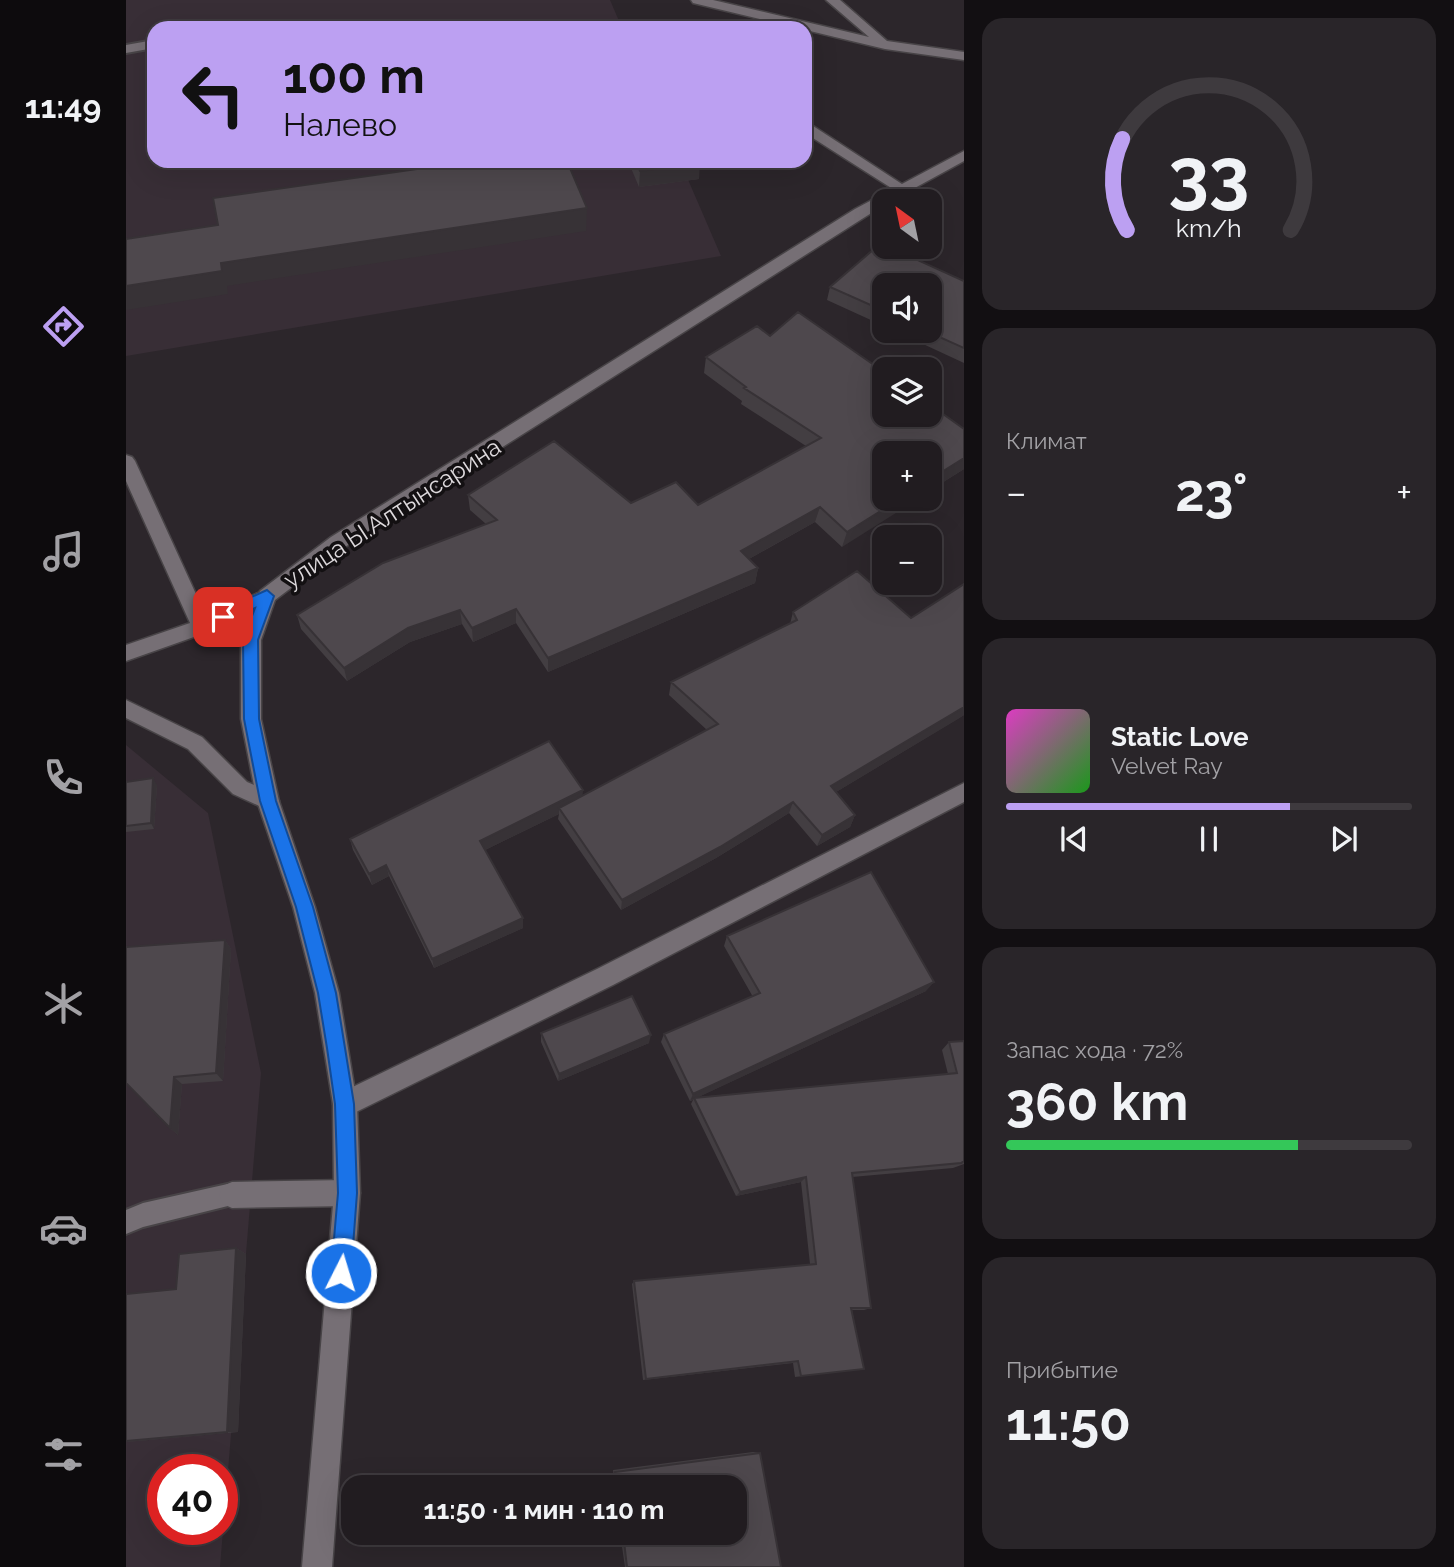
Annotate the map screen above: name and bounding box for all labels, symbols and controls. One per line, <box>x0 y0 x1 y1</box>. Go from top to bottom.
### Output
text: 100 m <box>283 47 425 104</box>
icon: left <box>168 49 259 140</box>
text: 11:49 <box>25 88 101 125</box>
text: Налево <box>283 106 397 143</box>
text: 33 <box>1168 132 1250 217</box>
north arrow <box>872 189 942 259</box>
map controls <box>872 189 942 595</box>
text: km/h <box>1176 213 1242 243</box>
button: sound <box>872 273 942 343</box>
icon: directions <box>39 302 88 351</box>
button: layers <box>872 357 942 427</box>
text: Климат <box>1006 427 1087 454</box>
street label: улица Ы.Алтынсарина <box>278 432 506 594</box>
button: + <box>872 441 942 511</box>
text: 23° <box>1175 462 1248 523</box>
text: − <box>1006 470 1026 515</box>
text: + <box>1396 470 1412 515</box>
button: − <box>872 525 942 595</box>
icon: music <box>39 527 88 576</box>
pin <box>193 587 253 647</box>
icon: arrive <box>204 598 242 636</box>
text: Static Love <box>1111 722 1249 752</box>
text: Velvet Ray <box>1111 752 1223 779</box>
icon: phone <box>39 753 88 802</box>
icon: previous <box>1055 820 1093 858</box>
icon: pause <box>1190 820 1228 858</box>
icon: next <box>1325 820 1363 858</box>
icon: climate <box>39 979 88 1028</box>
text: Запас хода · 72% <box>1006 1036 1183 1063</box>
text: 360 km <box>1006 1071 1188 1132</box>
icon: car <box>39 1204 88 1253</box>
position arrow <box>304 1236 378 1310</box>
text: Прибытие <box>1006 1356 1118 1383</box>
text: 11:50 <box>1006 1391 1131 1452</box>
icon: filters <box>39 1430 88 1479</box>
speed limit sign: 40 <box>147 1454 238 1545</box>
text: 11:50 · 1 мин · 110 m <box>424 1495 664 1525</box>

